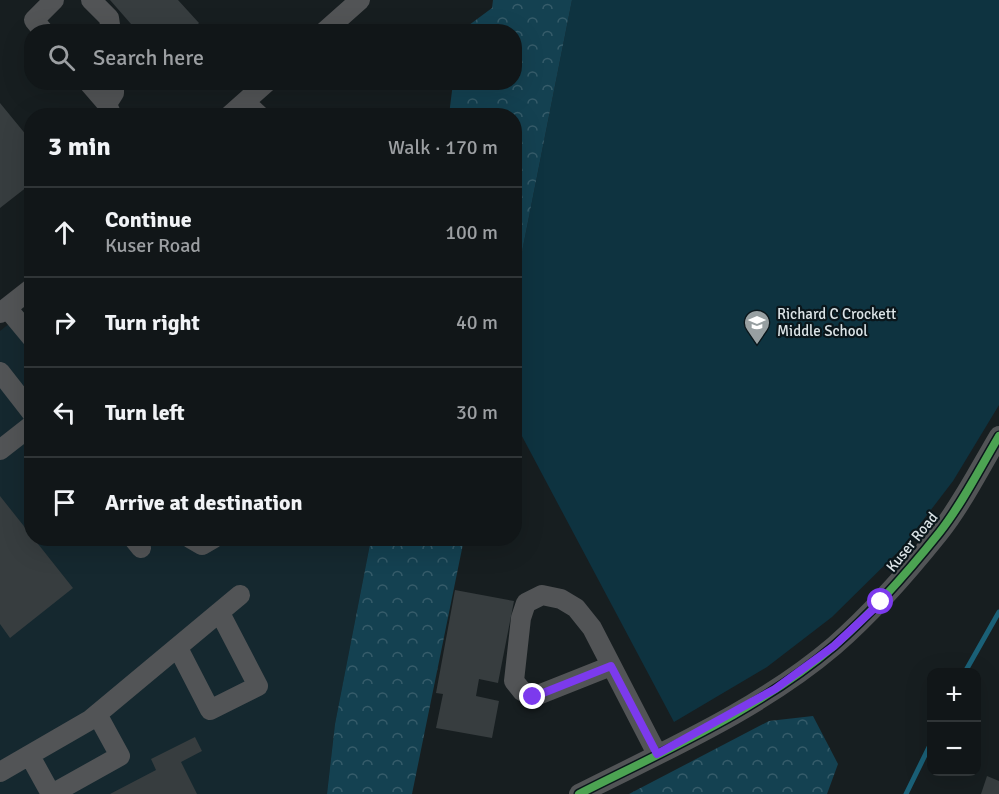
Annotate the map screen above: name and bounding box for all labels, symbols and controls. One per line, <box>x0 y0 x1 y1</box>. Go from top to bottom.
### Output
search box <box>24 24 522 90</box>
icon: search <box>45 41 78 74</box>
text: Search here <box>93 44 204 71</box>
text: 3 min <box>48 131 111 163</box>
text: Walk · 170 m <box>388 135 498 160</box>
text: Continue <box>105 206 192 233</box>
icon: ahead <box>48 216 81 249</box>
text: 100 m <box>445 220 498 245</box>
text: Kuser Road <box>105 233 201 258</box>
place label: Richard C Crockett Middle School <box>777 305 896 340</box>
icon: right <box>48 306 81 339</box>
school or university icon: Richard C Crockett Middle School <box>742 308 772 346</box>
text: Turn right <box>105 309 200 336</box>
text: 40 m <box>456 310 498 335</box>
icon: left <box>48 396 81 429</box>
text: Turn left <box>105 399 185 426</box>
text: 30 m <box>456 400 498 425</box>
icon: arrive <box>48 486 81 519</box>
text: Arrive at destination <box>105 489 302 516</box>
street label: Kuser Road <box>882 508 942 576</box>
route start <box>867 588 893 614</box>
map controls <box>927 668 981 776</box>
button: + <box>927 668 981 722</box>
route end <box>519 683 545 709</box>
button: − <box>927 722 981 776</box>

